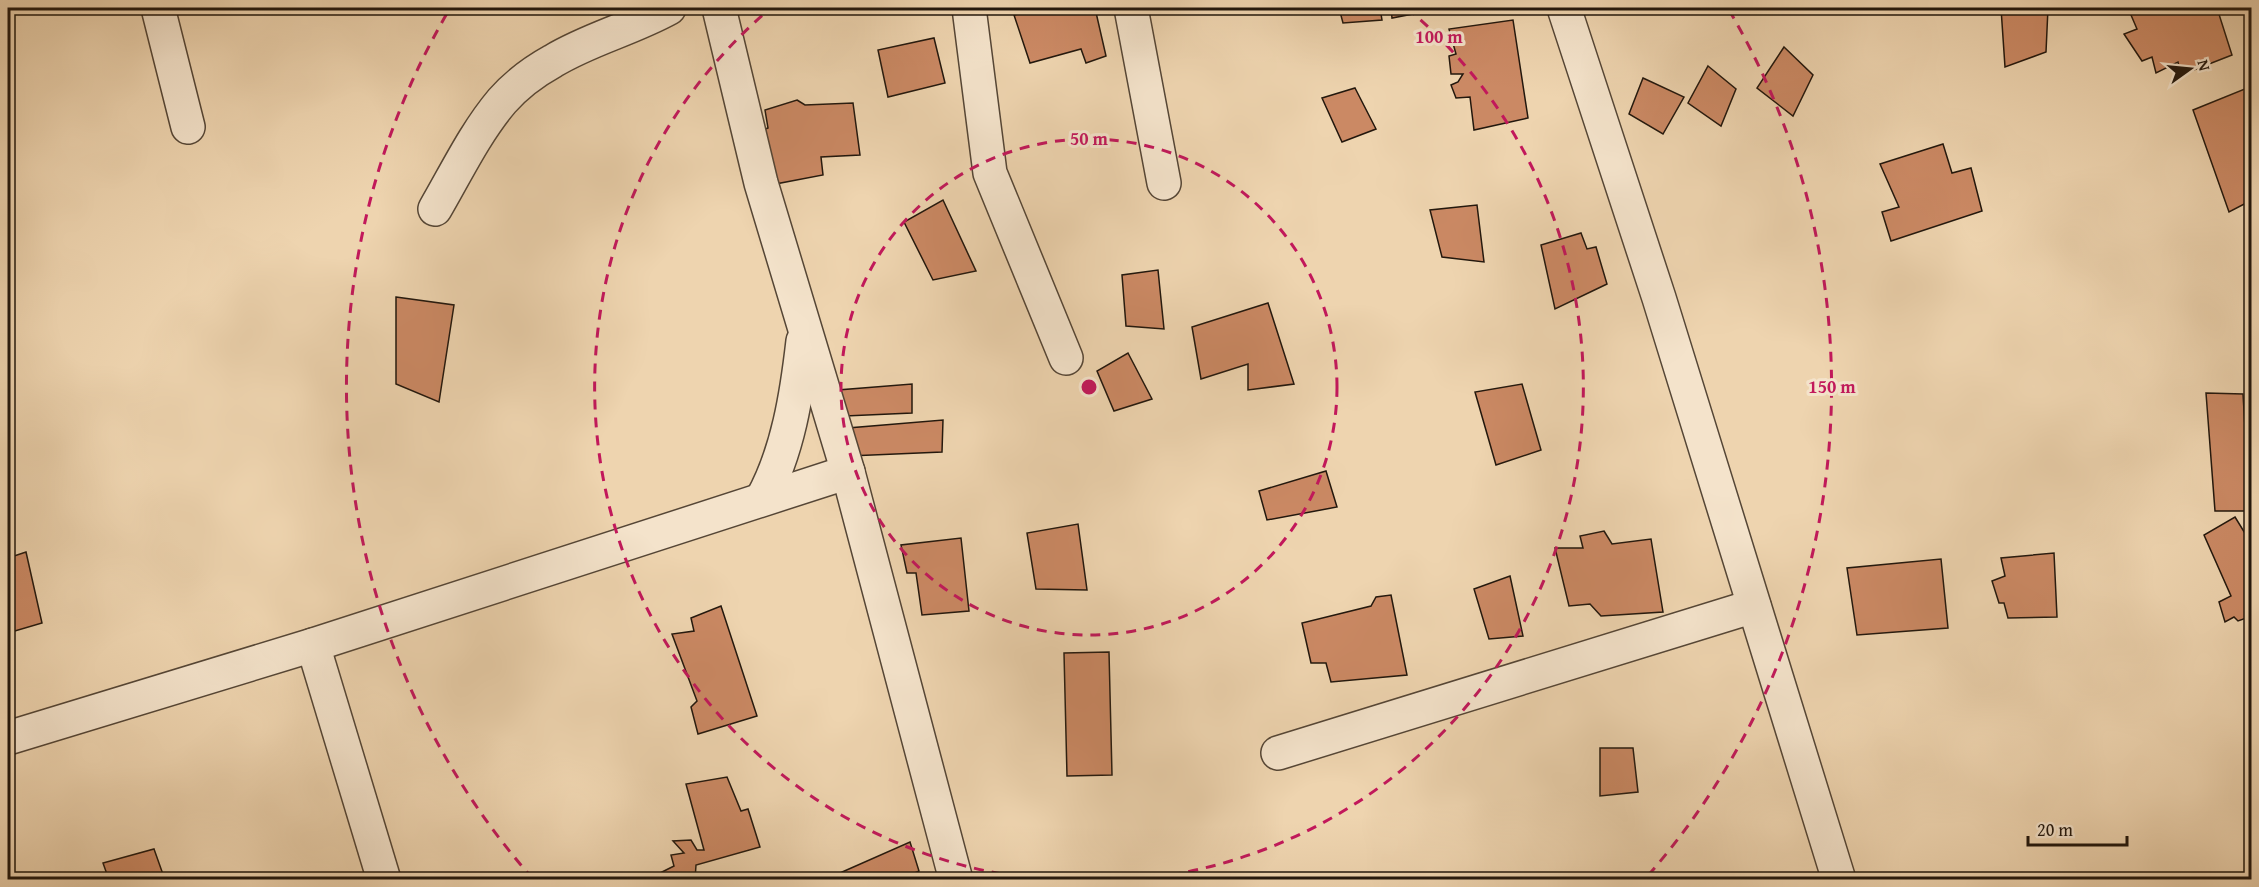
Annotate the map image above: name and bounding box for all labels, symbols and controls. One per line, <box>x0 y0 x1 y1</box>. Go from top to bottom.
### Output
text: 100 m <box>1415 23 1463 50</box>
north arrow <box>2160 39 2220 99</box>
text: N <box>2192 57 2218 74</box>
text: 50 m <box>1070 125 1109 152</box>
text: 150 m <box>1808 373 1856 400</box>
centre of rings <box>1079 377 1099 397</box>
scale bar <box>2028 809 2127 847</box>
text: 20 m <box>2037 816 2073 843</box>

